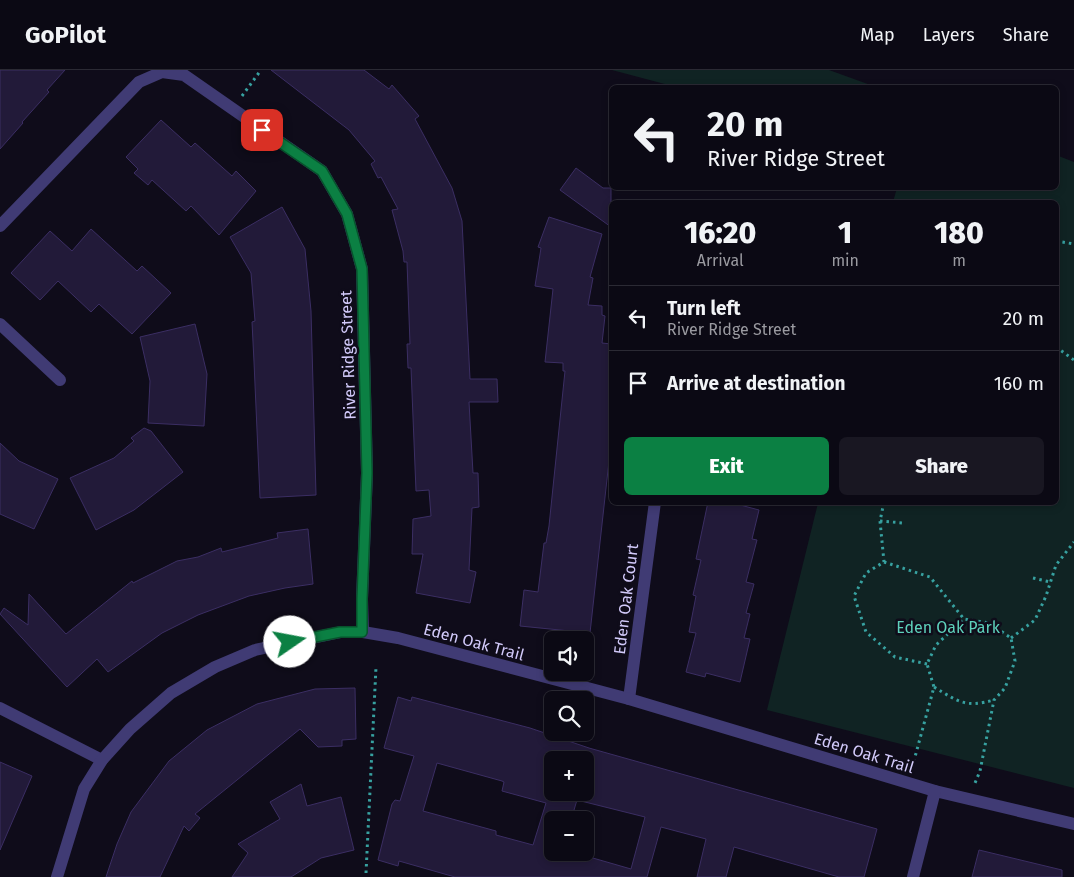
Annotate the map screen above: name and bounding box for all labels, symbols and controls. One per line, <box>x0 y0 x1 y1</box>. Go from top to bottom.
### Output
text: GoPilot <box>25 21 106 49</box>
text: Map <box>860 24 895 46</box>
text: Layers <box>923 24 975 46</box>
text: Share <box>1003 24 1049 46</box>
text: 20 m <box>707 103 783 145</box>
icon: left <box>624 105 689 170</box>
pin <box>241 109 283 151</box>
icon: arrive <box>248 116 276 144</box>
text: River Ridge Street <box>707 145 885 172</box>
text: 16:20 <box>684 215 756 251</box>
text: 1 <box>838 215 852 251</box>
text: 180 <box>934 215 984 251</box>
text: Arrival <box>697 251 744 270</box>
text: min <box>831 251 859 270</box>
text: m <box>952 251 966 270</box>
street label: River Ridge Street <box>336 290 360 420</box>
text: Turn left <box>667 297 741 320</box>
icon: left <box>624 304 652 332</box>
text: 20 m <box>1003 307 1044 330</box>
text: River Ridge Street <box>667 320 796 339</box>
icon: arrive <box>624 369 652 397</box>
text: Arrive at destination <box>667 372 846 395</box>
text: 160 m <box>994 372 1044 395</box>
button: Exit <box>624 437 829 495</box>
button: Share <box>839 437 1044 495</box>
street label: Eden Oak Court <box>610 542 642 655</box>
position arrow <box>263 615 315 667</box>
park label: Eden Oak Park <box>896 618 1001 637</box>
street label: Eden Oak Trail <box>422 619 527 665</box>
map controls <box>544 631 594 861</box>
button: sound <box>544 631 594 681</box>
button: search <box>544 691 594 741</box>
street label: Eden Oak Trail <box>812 729 917 777</box>
button: + <box>544 751 594 801</box>
button: − <box>544 811 594 861</box>

